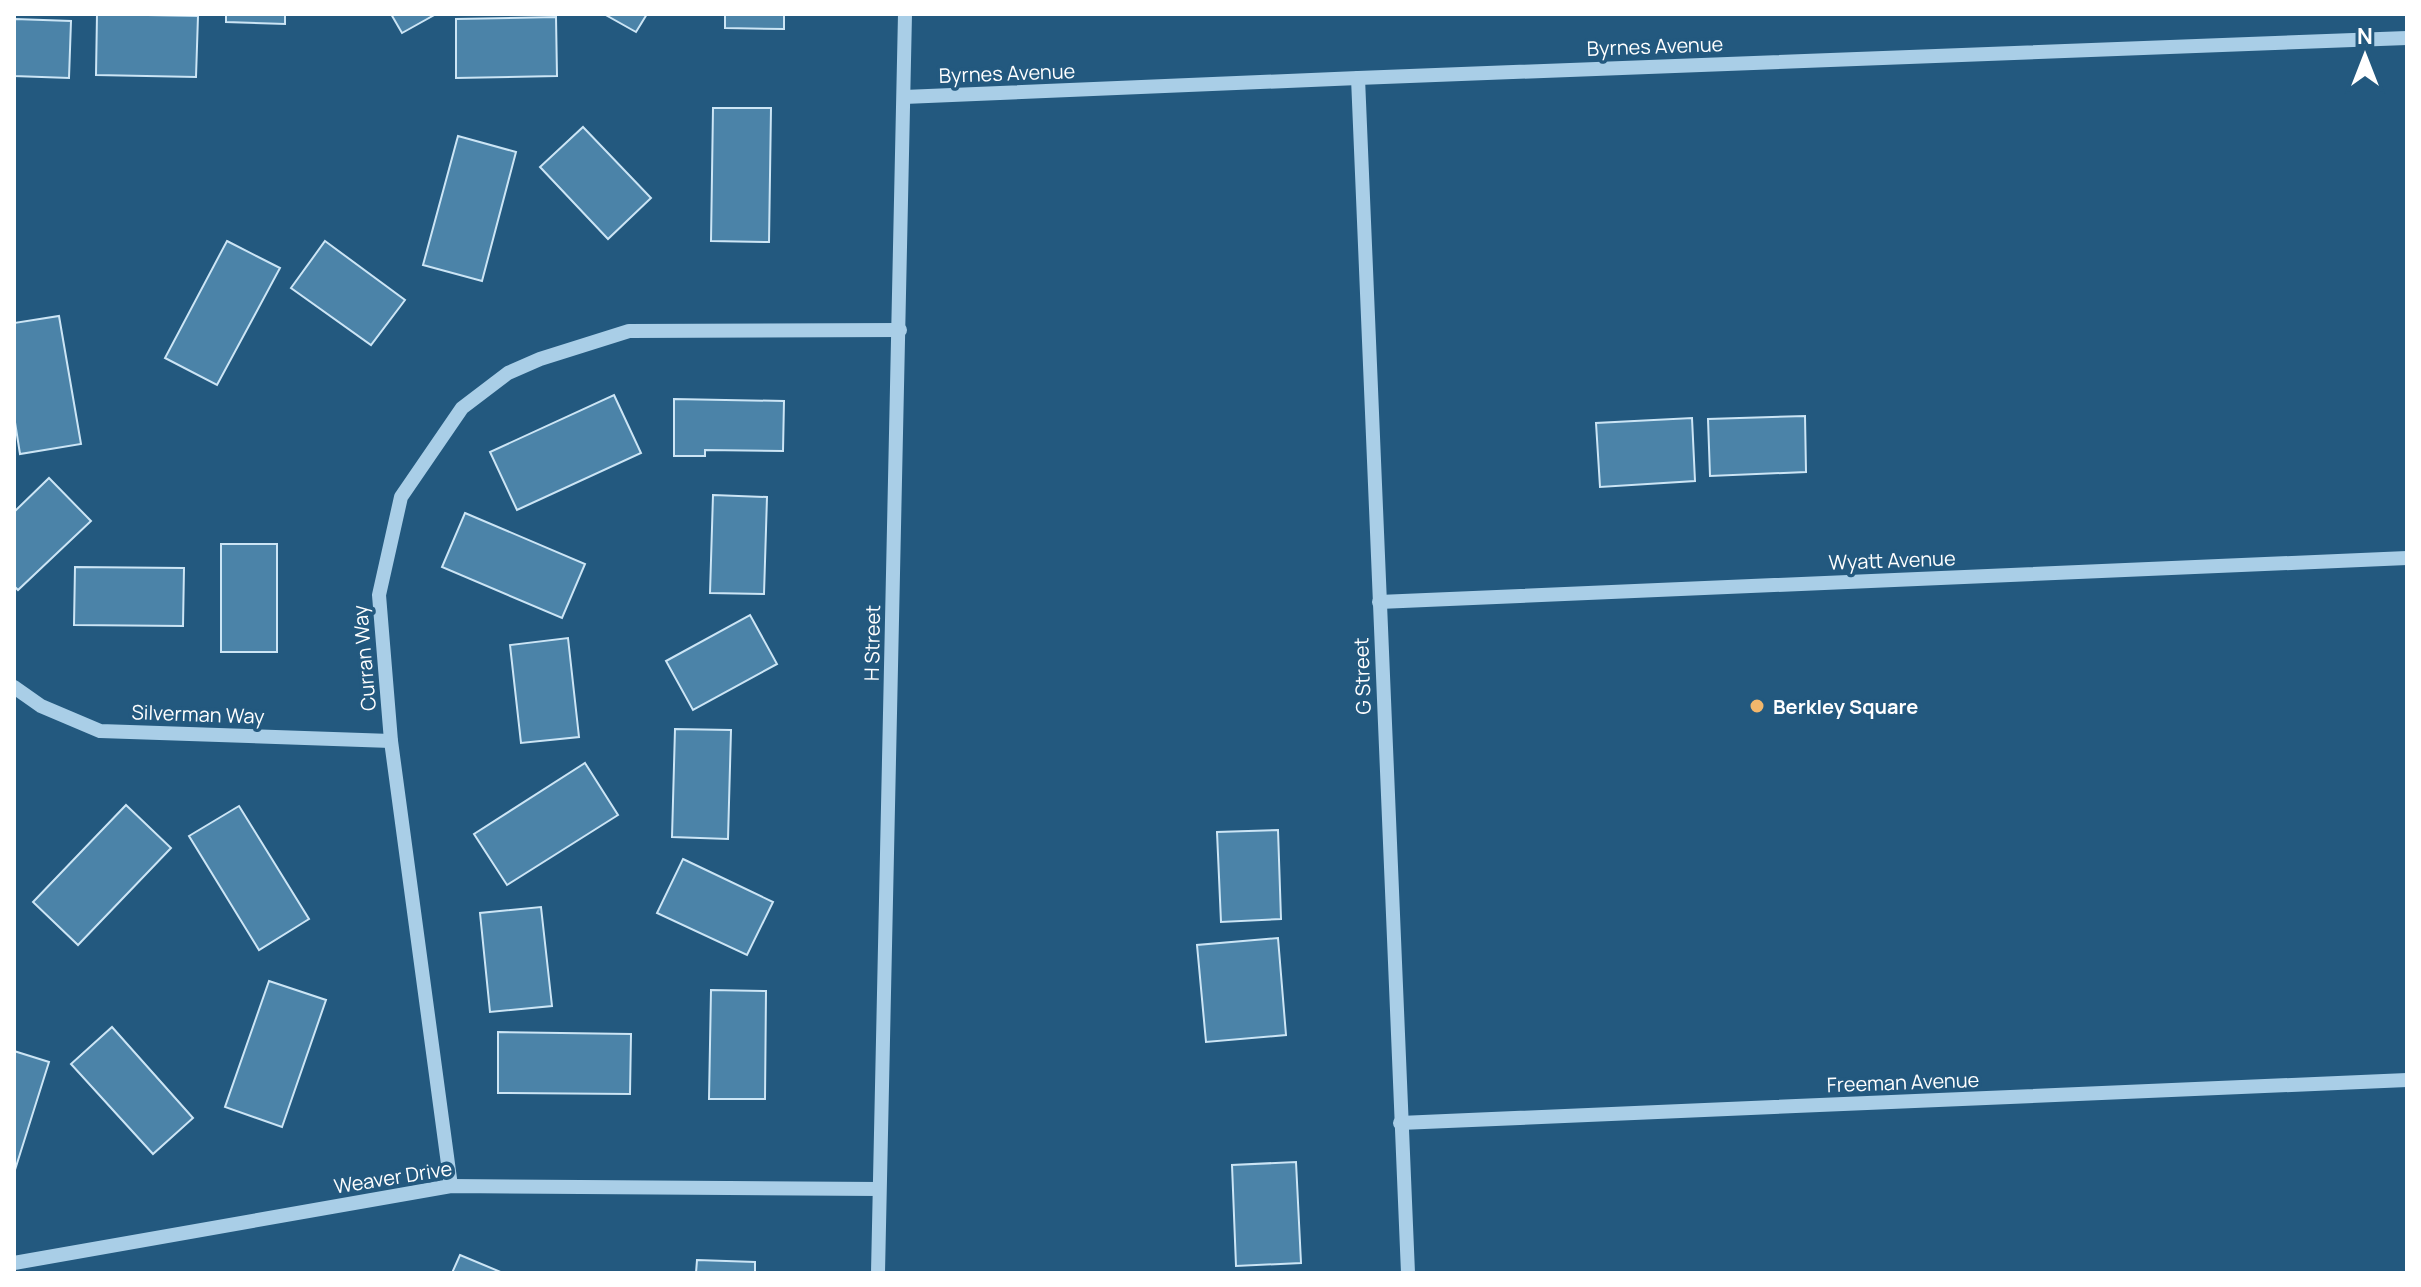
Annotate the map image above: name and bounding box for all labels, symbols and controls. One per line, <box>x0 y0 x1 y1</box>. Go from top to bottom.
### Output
north arrow <box>2325 16 2405 96</box>
text: N <box>2357 21 2373 51</box>
street label: Byrnes Avenue <box>1586 30 1724 62</box>
street label: Byrnes Avenue <box>938 57 1076 89</box>
street label: Wyatt Avenue <box>1828 544 1956 576</box>
street label: Curran Way <box>346 604 382 712</box>
street label: H Street <box>858 605 886 681</box>
street label: G Street <box>1347 637 1377 715</box>
place label: Berkley Square <box>1773 693 1918 720</box>
marker: Berkley Square <box>1748 697 1766 715</box>
street label: Silverman Way <box>131 698 265 730</box>
street label: Freeman Avenue <box>1826 1066 1980 1098</box>
street label: Weaver Drive <box>332 1154 454 1200</box>

